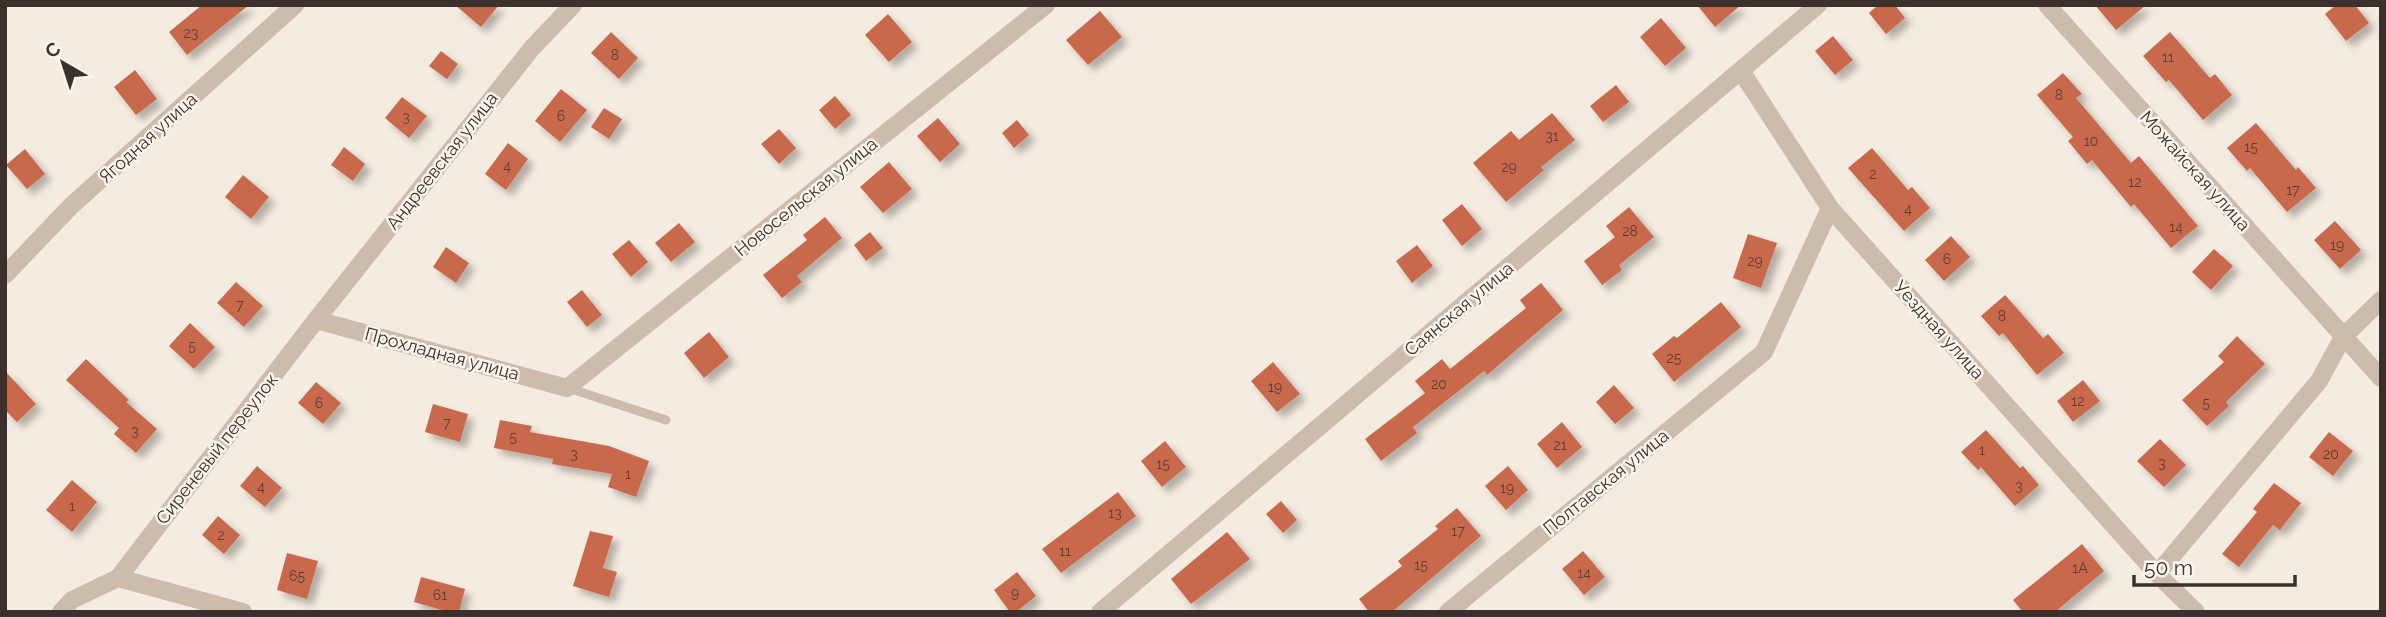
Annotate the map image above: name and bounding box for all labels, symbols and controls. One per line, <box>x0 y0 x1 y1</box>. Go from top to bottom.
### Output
house number: 23 <box>184 25 198 41</box>
north arrow <box>28 28 98 98</box>
text: С <box>40 37 64 62</box>
house number: 8 <box>611 47 619 63</box>
house number: 11 <box>2162 49 2174 65</box>
house number: 8 <box>2055 87 2063 103</box>
street label: Ягодная улица <box>94 88 201 187</box>
street label: Андреевская улица <box>382 88 502 233</box>
street label: Можайская улица <box>2136 106 2255 235</box>
house number: 6 <box>557 108 565 124</box>
house number: 3 <box>402 109 410 125</box>
house number: 31 <box>1545 128 1559 144</box>
street label: Новосельская улица <box>730 133 881 260</box>
house number: 10 <box>2084 133 2098 149</box>
house number: 15 <box>2244 139 2258 155</box>
house number: 4 <box>503 158 511 174</box>
house number: 29 <box>1501 159 1517 175</box>
house number: 2 <box>1869 166 1877 182</box>
house number: 12 <box>2128 174 2142 190</box>
house number: 17 <box>2286 182 2300 198</box>
house number: 4 <box>1904 201 1912 217</box>
house number: 14 <box>2169 219 2183 235</box>
house number: 28 <box>1622 223 1638 239</box>
house number: 19 <box>2330 237 2344 253</box>
house number: 6 <box>1943 251 1951 267</box>
house number: 29 <box>1747 253 1763 269</box>
street label: Саянская улица <box>1400 257 1517 360</box>
street label: Уездная улица <box>1890 276 1989 383</box>
house number: 7 <box>236 297 244 313</box>
house number: 8 <box>1998 308 2006 324</box>
street label: Прохладная улица <box>363 323 522 384</box>
house number: 5 <box>188 338 196 354</box>
house number: 25 <box>1667 350 1682 366</box>
street label: Сиреневый переулок <box>151 369 282 528</box>
house number: 20 <box>1431 376 1447 392</box>
house number: 19 <box>1268 379 1282 395</box>
house number: 12 <box>2071 393 2085 409</box>
house number: 6 <box>315 395 323 411</box>
house number: 5 <box>2202 395 2210 411</box>
house number: 7 <box>443 415 451 431</box>
house number: 3 <box>131 423 139 439</box>
street label: Полтавская улица <box>1539 425 1673 539</box>
house number: 5 <box>509 429 517 445</box>
house number: 21 <box>1553 437 1567 453</box>
house number: 1 <box>1979 442 1985 458</box>
house number: 3 <box>570 446 578 462</box>
house number: 20 <box>2323 446 2339 462</box>
house number: 3 <box>2158 455 2166 471</box>
house number: 15 <box>1156 456 1170 472</box>
house number: 1 <box>625 466 631 482</box>
house number: 3 <box>2015 478 2023 494</box>
house number: 4 <box>257 479 265 495</box>
house number: 19 <box>1500 480 1514 496</box>
house number: 1 <box>69 498 75 514</box>
house number: 13 <box>1108 505 1122 521</box>
house number: 17 <box>1451 523 1465 539</box>
house number: 2 <box>217 527 225 543</box>
house number: 11 <box>1059 543 1071 559</box>
scale bar <box>2134 544 2295 588</box>
text: 50 m <box>2144 555 2193 580</box>
house number: 15 <box>1414 557 1428 573</box>
house number: 1А <box>2072 560 2088 576</box>
house number: 14 <box>1577 565 1591 581</box>
house number: 65 <box>289 568 305 584</box>
house number: 9 <box>1011 585 1019 601</box>
house number: 61 <box>433 587 447 603</box>

